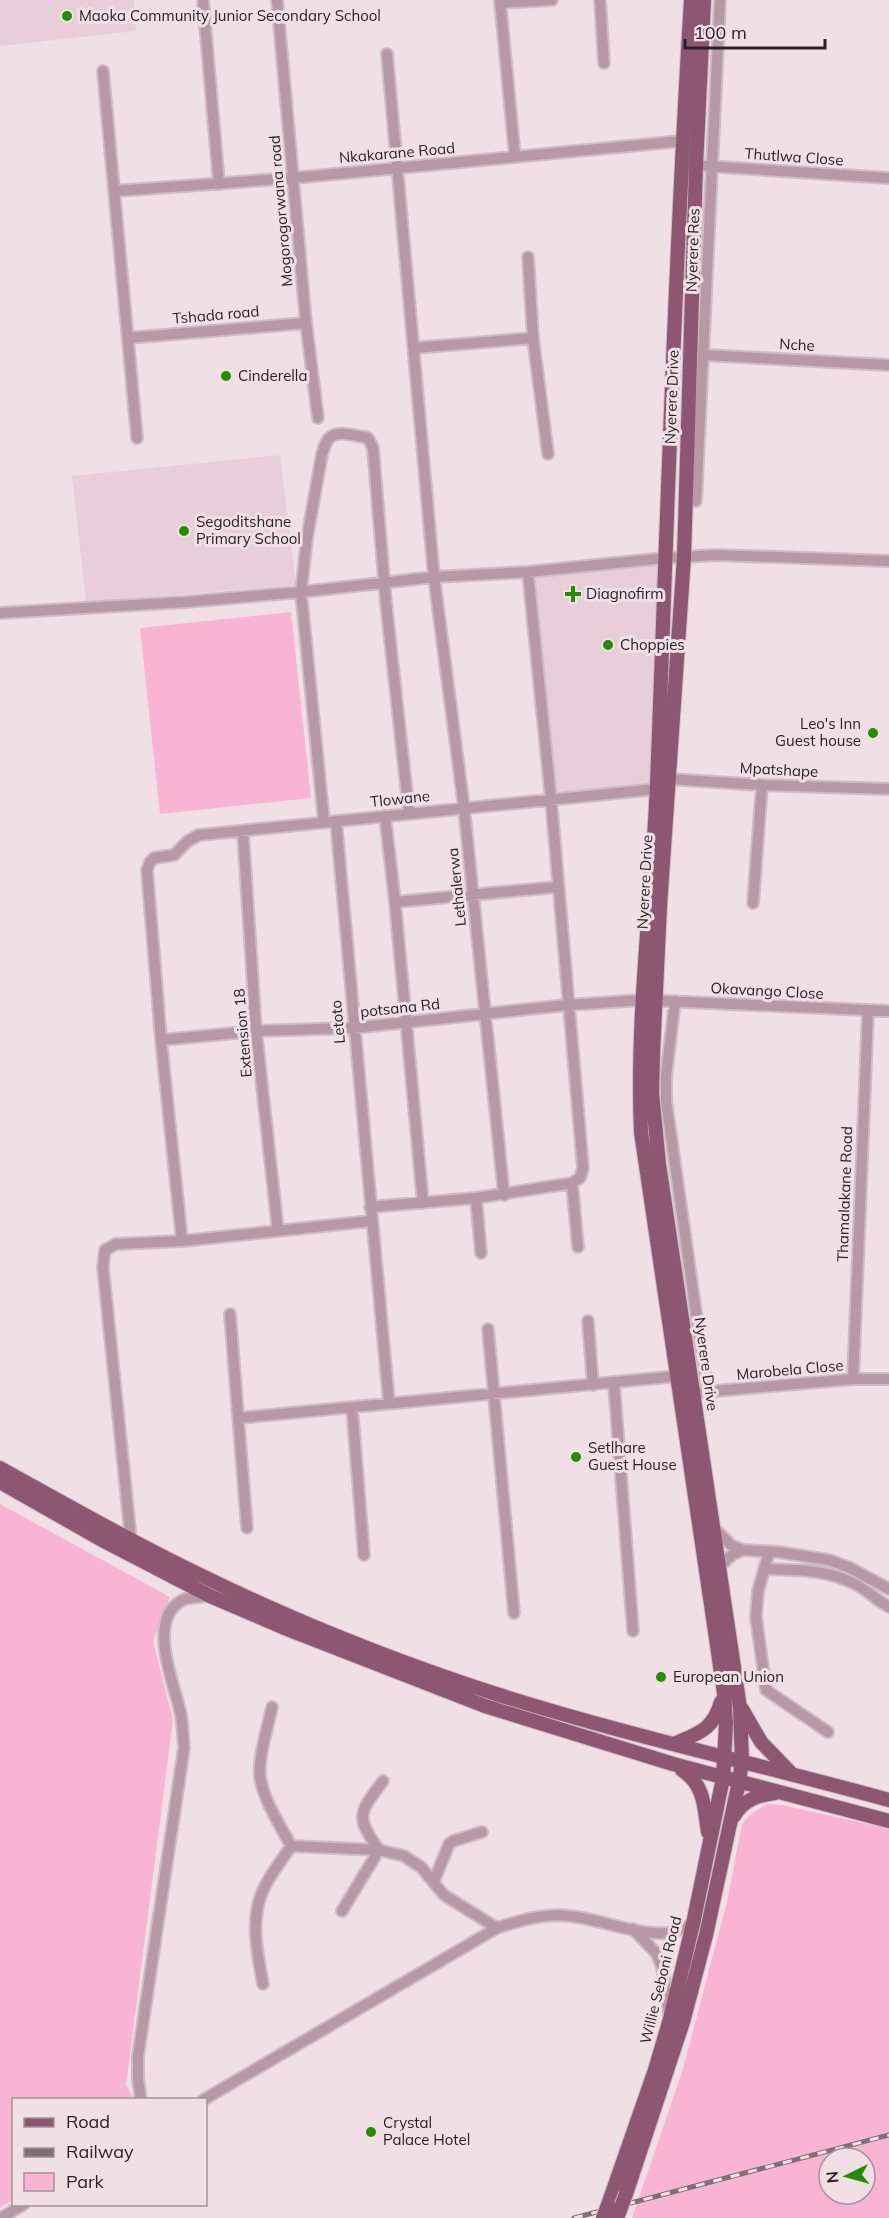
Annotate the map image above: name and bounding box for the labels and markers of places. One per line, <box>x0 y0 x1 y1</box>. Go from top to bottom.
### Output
place label: Maoka Community Junior Secondary School <box>79 6 381 25</box>
marker: Maoka Community Junior Secondary School <box>60 9 74 23</box>
place label: Cinderella <box>238 366 307 385</box>
marker: Cinderella <box>219 369 233 383</box>
place label: Segoditshane Primary School <box>196 512 301 548</box>
marker: Segoditshane Primary School <box>177 524 191 538</box>
place label: Diagnofirm <box>586 584 663 603</box>
marker: Diagnofirm <box>564 585 582 603</box>
place label: Choppies <box>620 635 685 654</box>
marker: Choppies <box>601 638 615 652</box>
place label: Leo's Inn Guest house <box>775 714 861 750</box>
marker: Leo's Inn Guest house <box>866 726 880 740</box>
place label: Setlhare Guest House <box>588 1438 677 1474</box>
marker: Setlhare Guest House <box>569 1450 583 1464</box>
place label: European Union <box>673 1667 784 1686</box>
marker: European Union <box>654 1670 668 1684</box>
place label: Crystal Palace Hotel <box>383 2113 470 2149</box>
marker: Crystal Palace Hotel <box>364 2125 378 2139</box>

